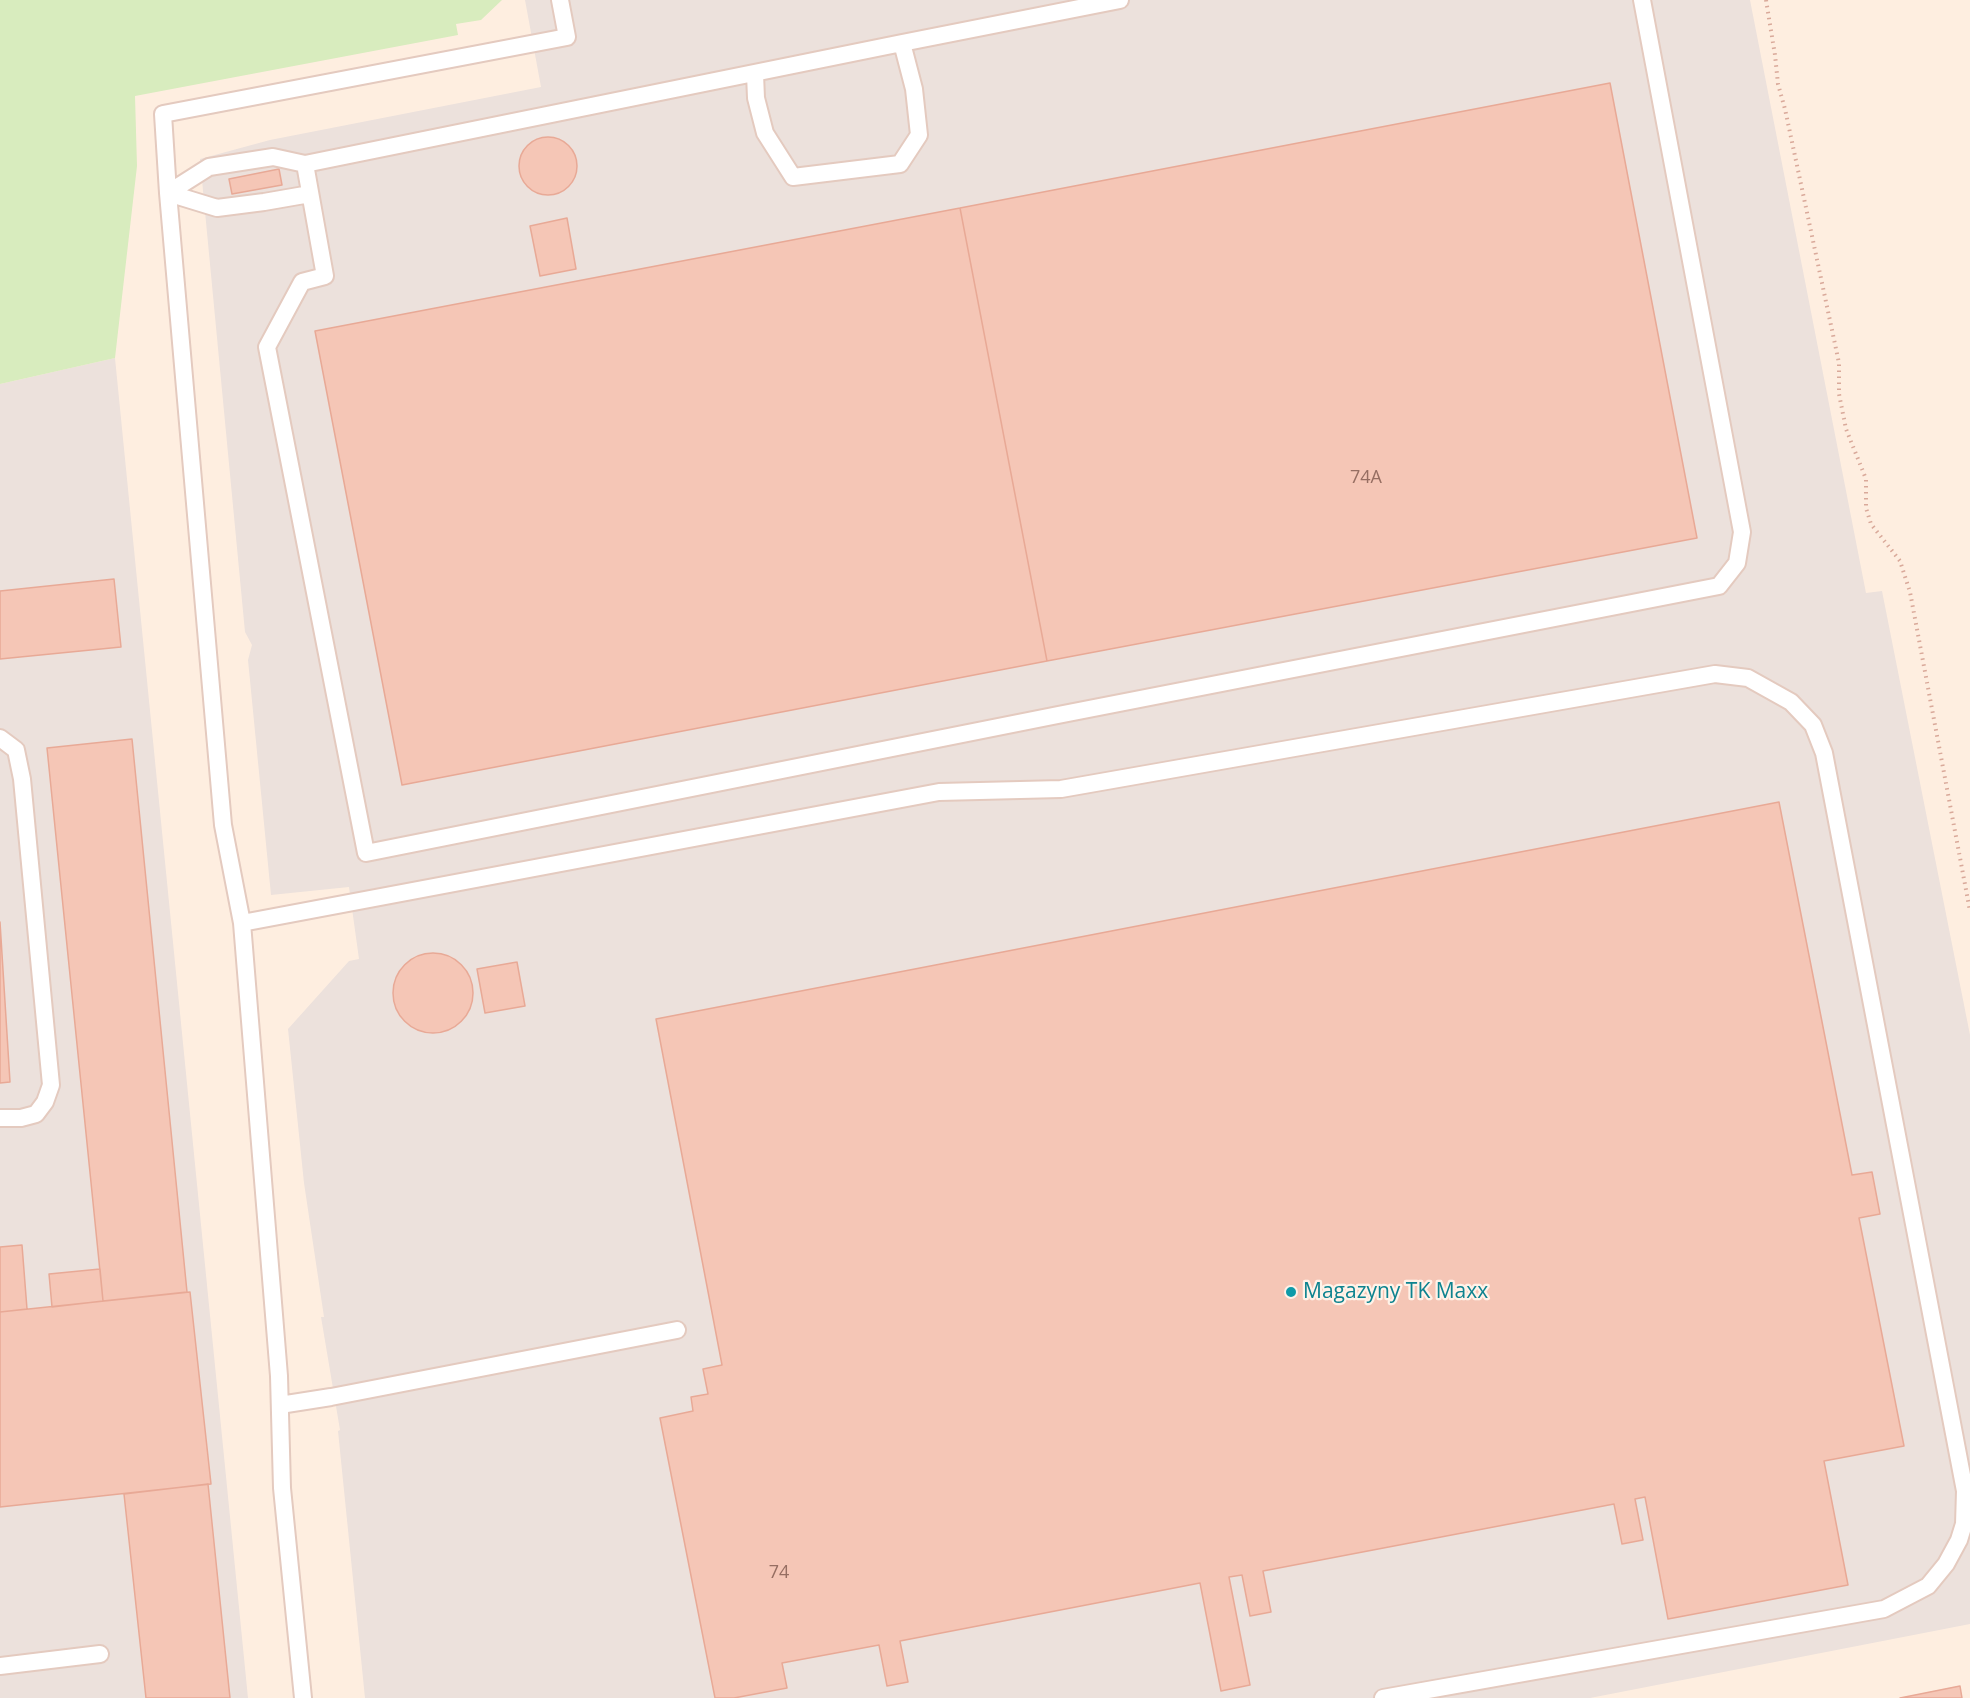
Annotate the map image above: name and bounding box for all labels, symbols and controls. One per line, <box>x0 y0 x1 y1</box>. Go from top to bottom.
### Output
house number: 74A <box>1350 467 1382 489</box>
place label: Magazyny TK Maxx <box>1303 1279 1488 1305</box>
marker: Magazyny TK Maxx <box>1284 1285 1298 1299</box>
house number: 74 <box>769 1562 789 1584</box>

